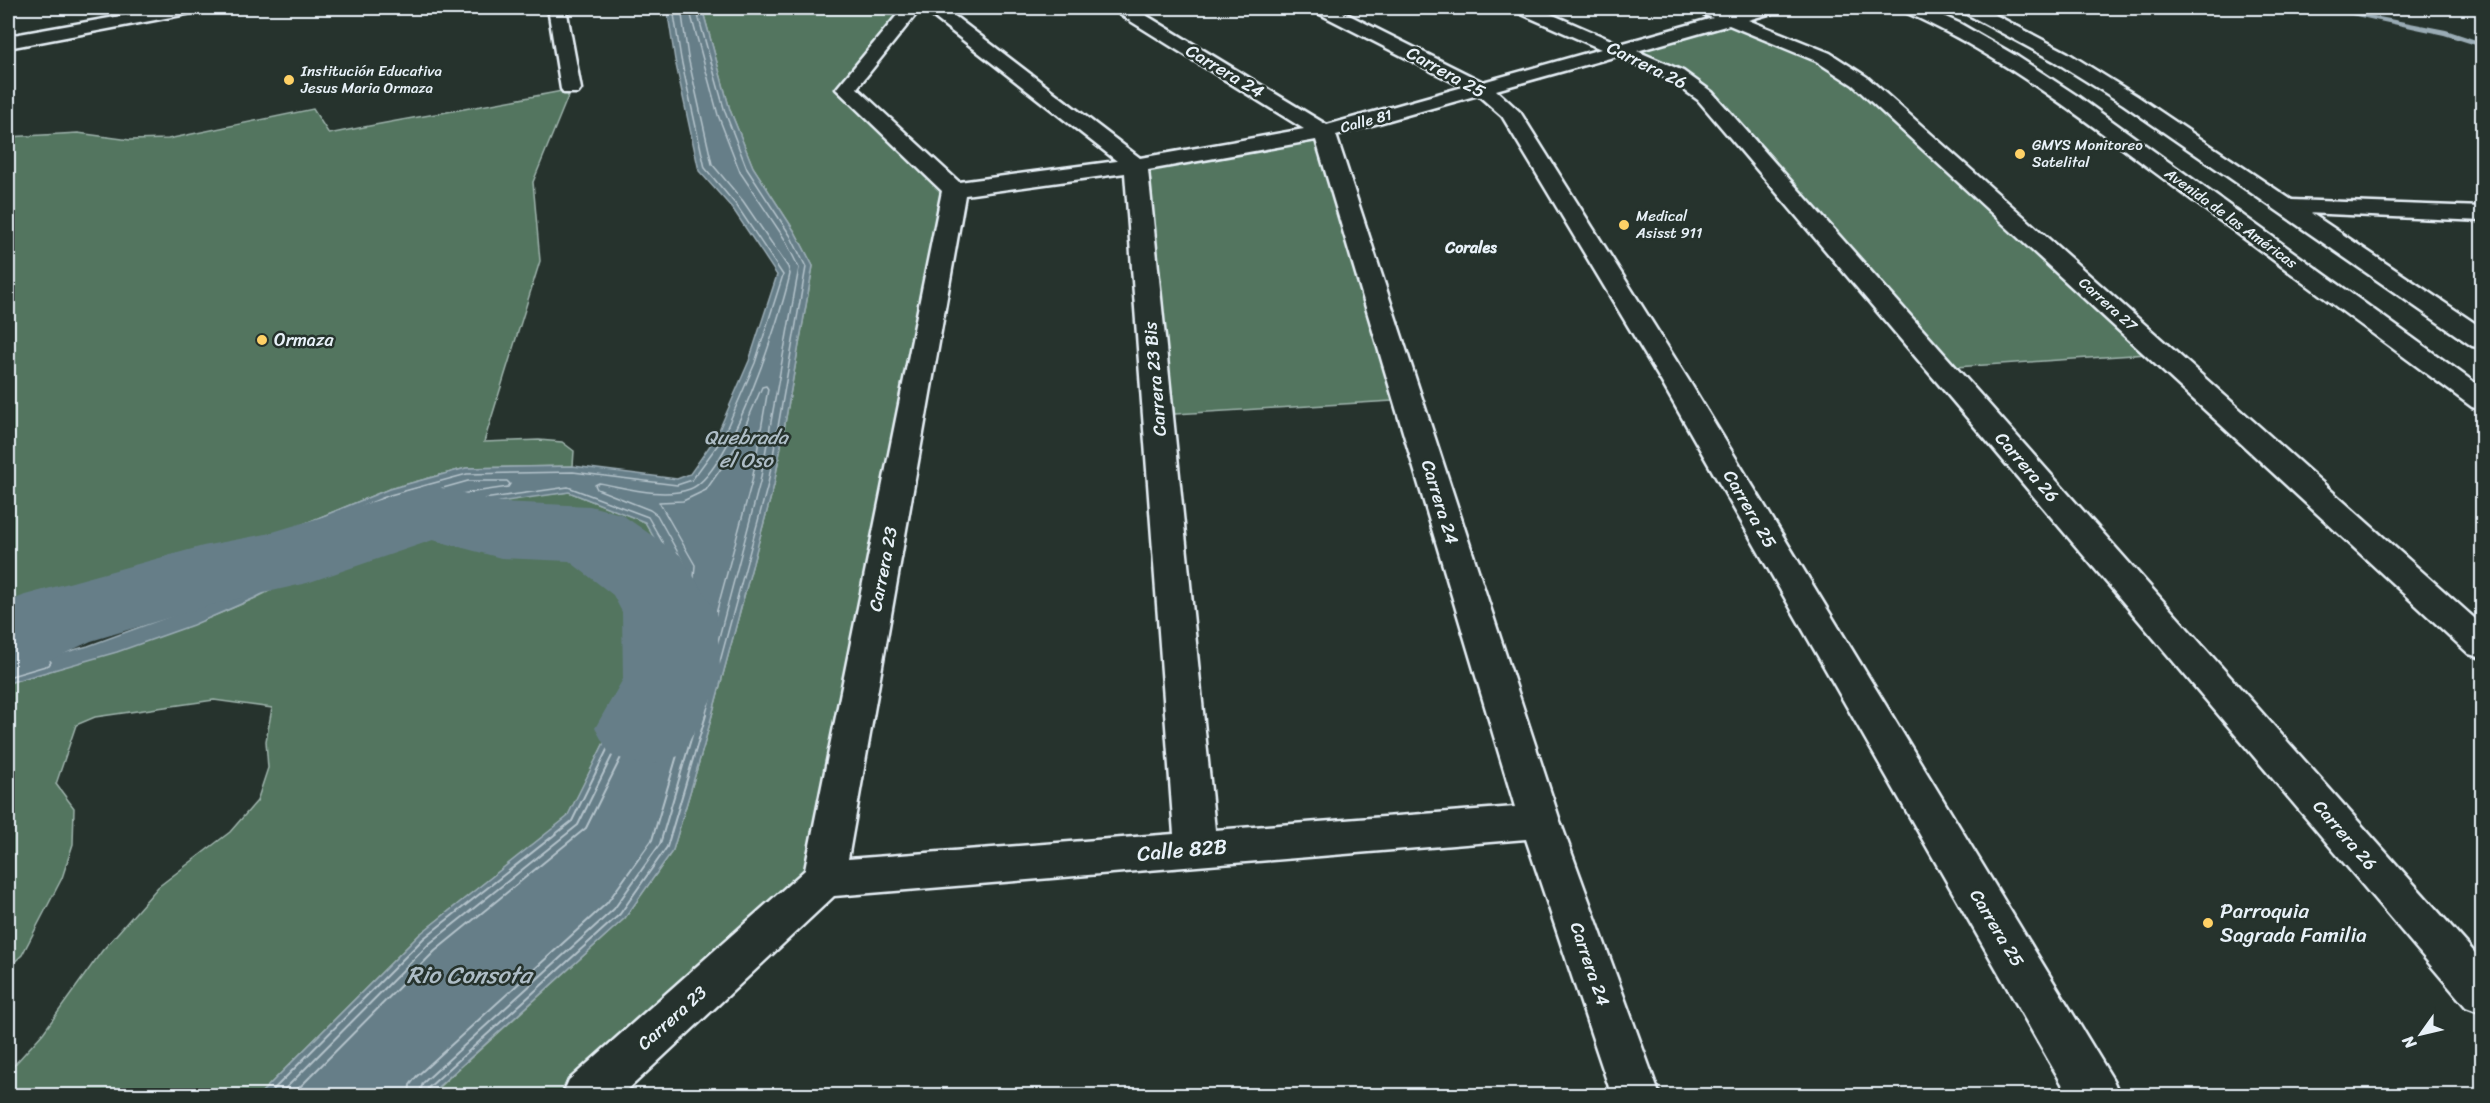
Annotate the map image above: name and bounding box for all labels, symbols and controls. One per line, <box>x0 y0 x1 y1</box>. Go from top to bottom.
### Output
street label: Carrera 26 <box>1601 32 1693 98</box>
street label: Carrera 24 <box>1179 35 1271 107</box>
street label: Carrera 25 <box>1400 37 1492 107</box>
place label: Institución Educativa Jesus Maria Ormaza <box>300 58 442 101</box>
marker: Institución Educativa Jesus Maria Ormaza <box>282 73 296 87</box>
street label: Calle 81 <box>1337 102 1395 140</box>
place label: GMYS Monitoreo Satelital <box>2032 132 2143 175</box>
marker: GMYS Monitoreo Satelital <box>2013 147 2027 161</box>
street label: Avenida de las Américas <box>2158 160 2303 275</box>
place label: Medical Asisst 911 <box>1635 203 1702 246</box>
marker: Medical Asisst 911 <box>1617 218 1631 232</box>
district label: Corales <box>1444 233 1497 262</box>
street label: Carrera 27 <box>2073 270 2144 339</box>
street label: Carrera 23 Bis <box>1134 320 1176 438</box>
place label: Ormaza <box>274 324 334 356</box>
marker: Ormaza <box>255 333 269 347</box>
water label: Quebrada el Oso <box>704 420 790 478</box>
street label: Carrera 26 <box>1987 424 2067 510</box>
street label: Carrera 24 <box>1412 456 1468 548</box>
street label: Carrera 25 <box>1714 463 1786 555</box>
street label: Carrera 23 <box>859 524 907 614</box>
street label: Carrera 26 <box>2305 792 2385 878</box>
street label: Calle 82B <box>1136 827 1228 873</box>
street label: Carrera 25 <box>1961 883 2033 973</box>
place label: Parroquia Sagrada Familia <box>2220 892 2367 954</box>
marker: Parroquia Sagrada Familia <box>2201 916 2215 930</box>
street label: Carrera 24 <box>1561 918 1619 1010</box>
water label: Rio Consota <box>407 954 534 996</box>
street label: Carrera 23 <box>629 977 715 1059</box>
north arrow <box>2391 1004 2451 1064</box>
text: N <box>2393 1029 2425 1056</box>

